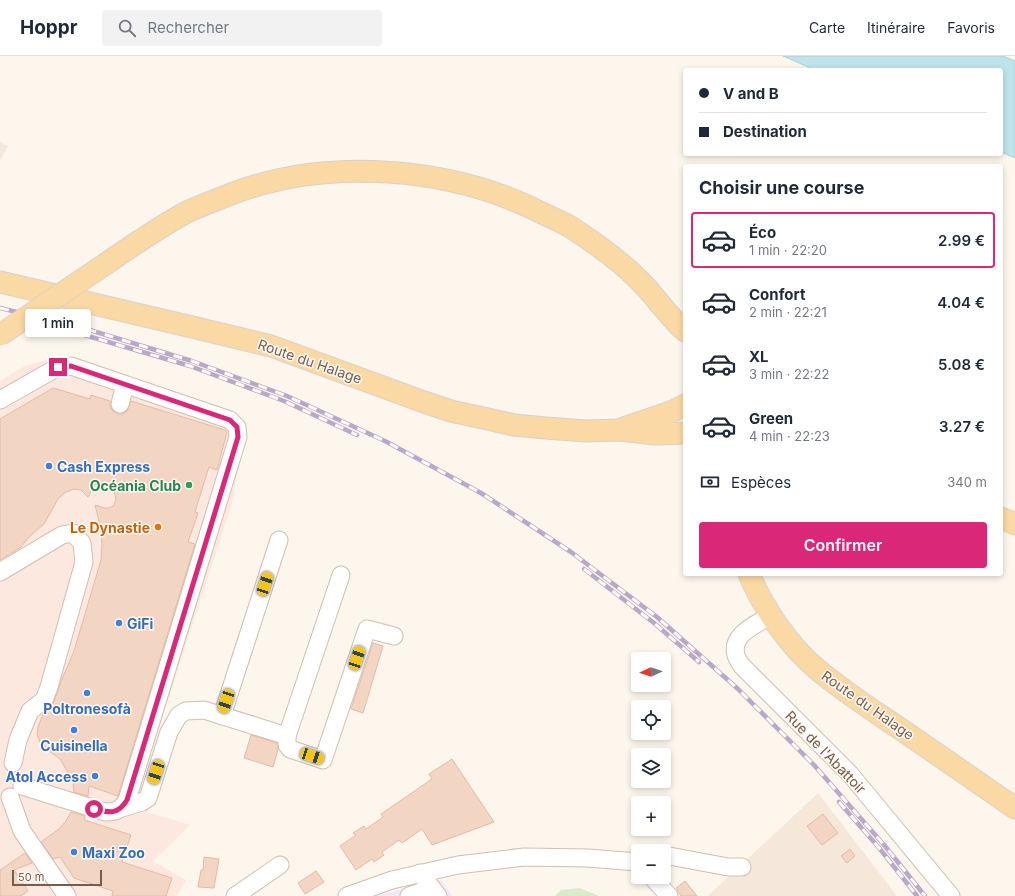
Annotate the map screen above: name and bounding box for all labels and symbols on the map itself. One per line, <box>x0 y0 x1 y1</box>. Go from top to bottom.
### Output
callout: 1 min <box>25 309 91 337</box>
street label: Route du Halage <box>256 335 364 387</box>
route end <box>49 358 67 376</box>
place label: Cash Express <box>57 458 150 475</box>
marker: Cash Express <box>44 461 54 471</box>
place label: Océania Club <box>90 477 181 494</box>
marker: Océania Club <box>184 480 194 490</box>
place label: Le Dynastie <box>70 519 150 536</box>
marker: Le Dynastie <box>153 522 163 532</box>
car <box>256 571 274 597</box>
place label: GiFi <box>127 615 154 632</box>
marker: GiFi <box>114 618 124 628</box>
car <box>348 645 366 671</box>
north arrow <box>631 652 671 692</box>
street label: Route du Halage <box>818 667 918 743</box>
marker: Poltronesofà <box>82 688 92 698</box>
car <box>217 688 235 714</box>
place label: Poltronesofà <box>43 700 131 717</box>
street label: Rue de l'Abattoir <box>782 707 870 797</box>
marker: Cuisinella <box>69 725 79 735</box>
place label: Cuisinella <box>40 737 108 754</box>
car <box>299 747 325 765</box>
car <box>147 759 165 785</box>
place label: Atol Access <box>6 768 87 785</box>
marker: Atol Access <box>90 771 100 781</box>
route start <box>85 800 103 818</box>
place label: Maxi Zoo <box>82 844 145 861</box>
marker: Maxi Zoo <box>69 847 79 857</box>
scale bar <box>12 868 102 887</box>

